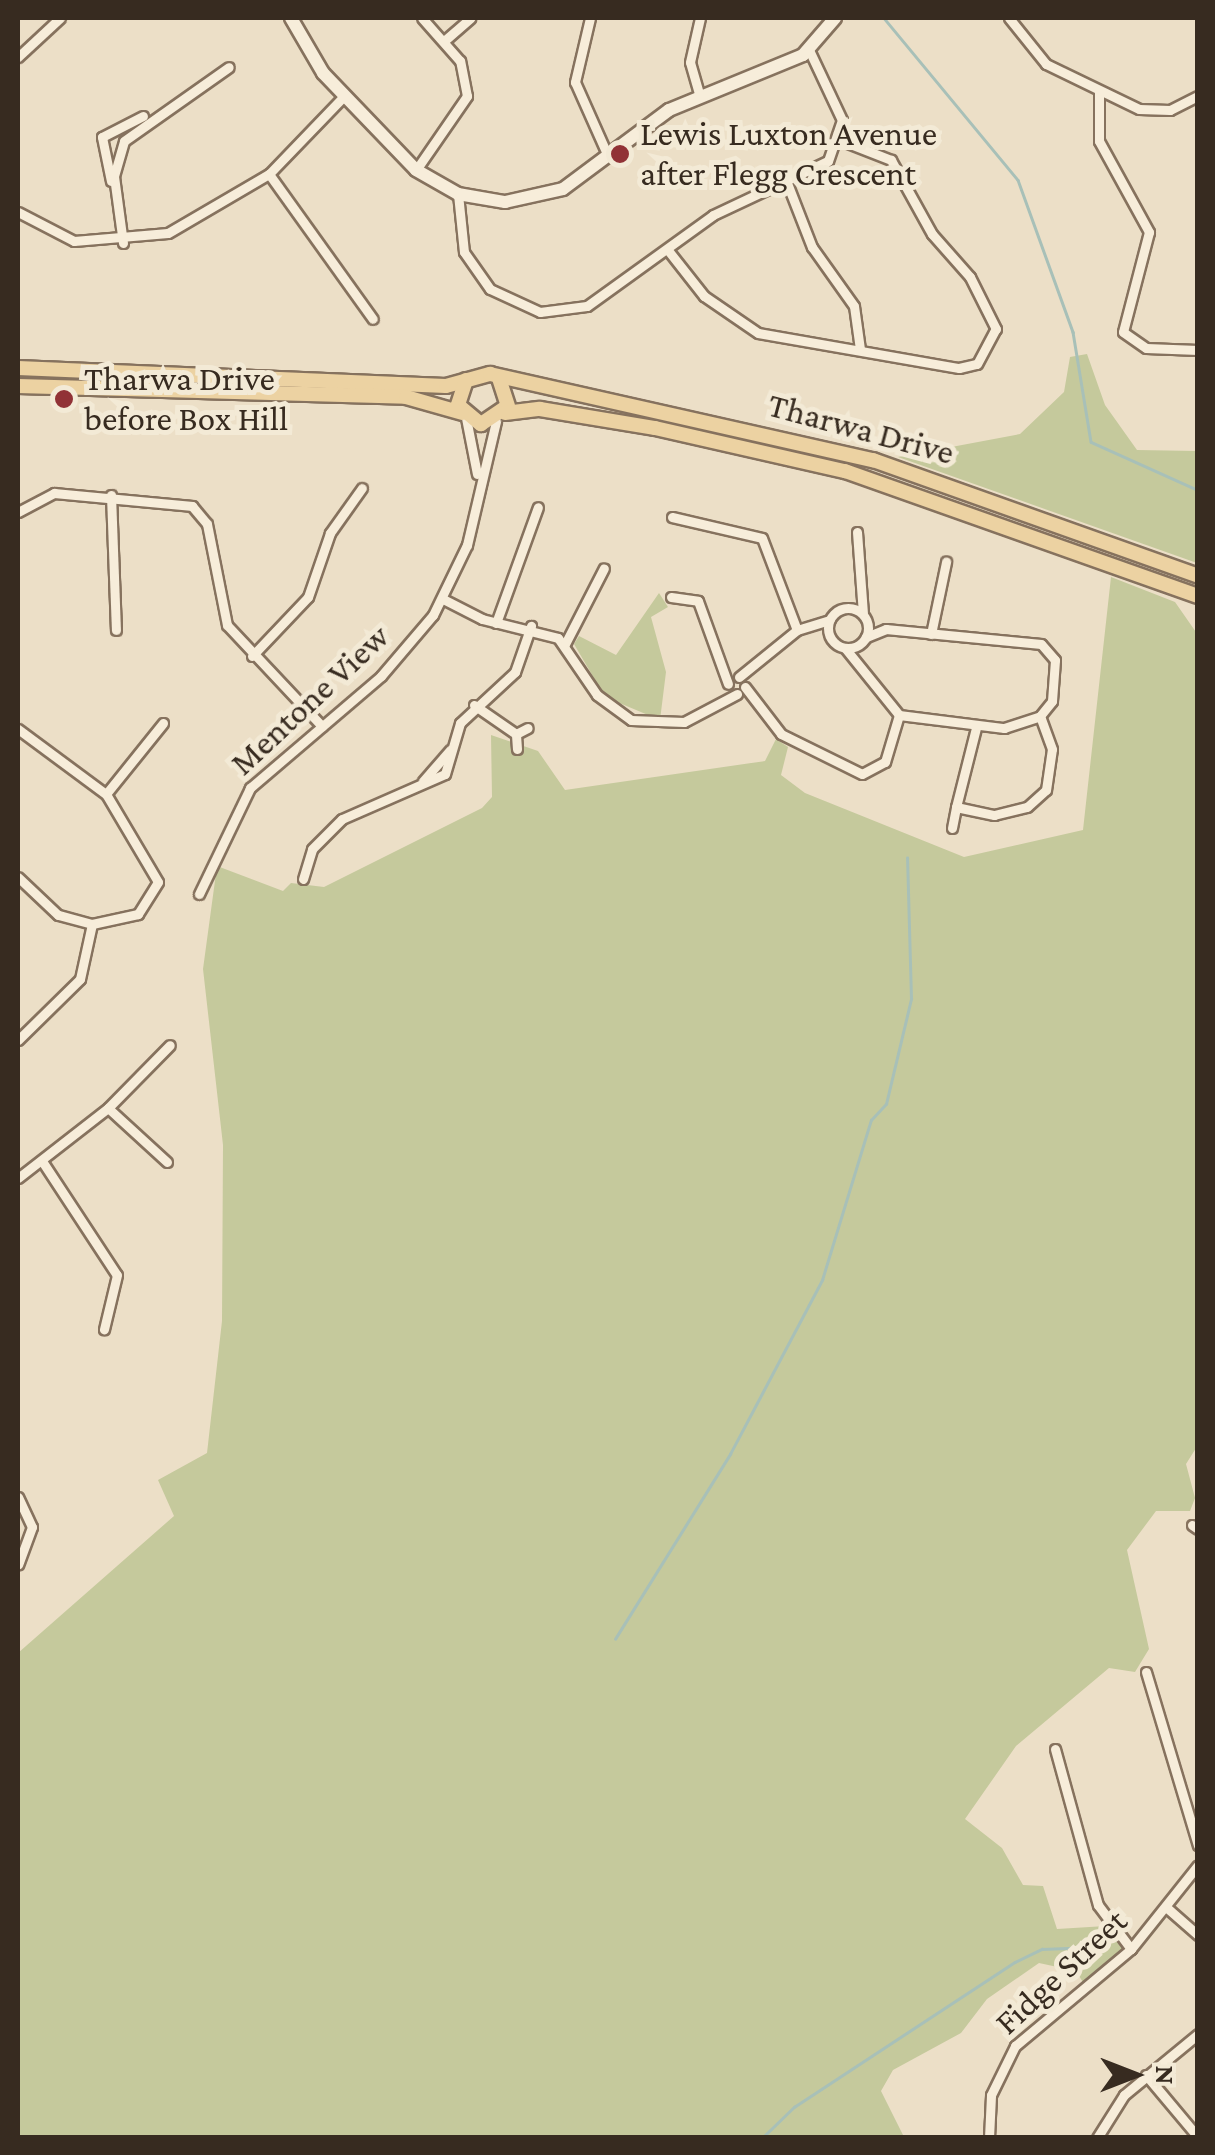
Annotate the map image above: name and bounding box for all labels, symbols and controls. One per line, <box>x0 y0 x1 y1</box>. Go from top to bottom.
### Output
place label: Lewis Luxton Avenue after Flegg Crescent <box>640 113 937 195</box>
marker: Lewis Luxton Avenue after Flegg Crescent <box>609 143 631 165</box>
place label: Tharwa Drive before Box Hill <box>84 358 288 440</box>
street label: Tharwa Drive <box>763 384 959 474</box>
marker: Tharwa Drive before Box Hill <box>53 388 75 410</box>
street label: Mentone View <box>222 616 398 784</box>
street label: Fidge Street <box>986 1900 1136 2044</box>
north arrow <box>1085 2025 1185 2125</box>
text: N <box>1150 2065 1181 2085</box>

